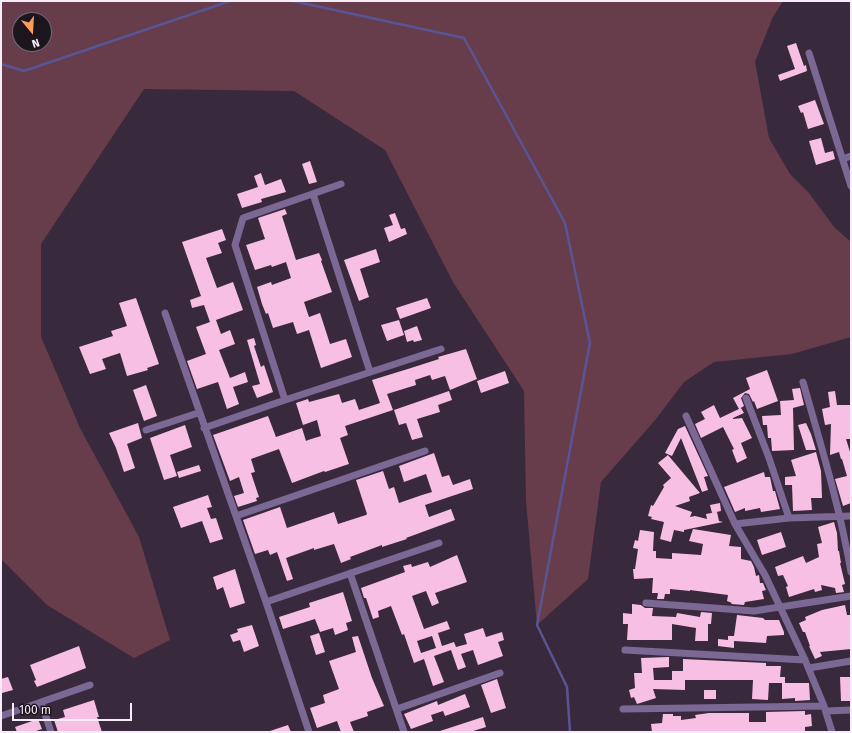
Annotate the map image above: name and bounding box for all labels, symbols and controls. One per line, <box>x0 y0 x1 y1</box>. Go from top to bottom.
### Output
north arrow <box>12 12 52 52</box>
text: N <box>30 36 41 50</box>
scale bar <box>14 695 134 721</box>
text: 100 m <box>19 703 51 717</box>

